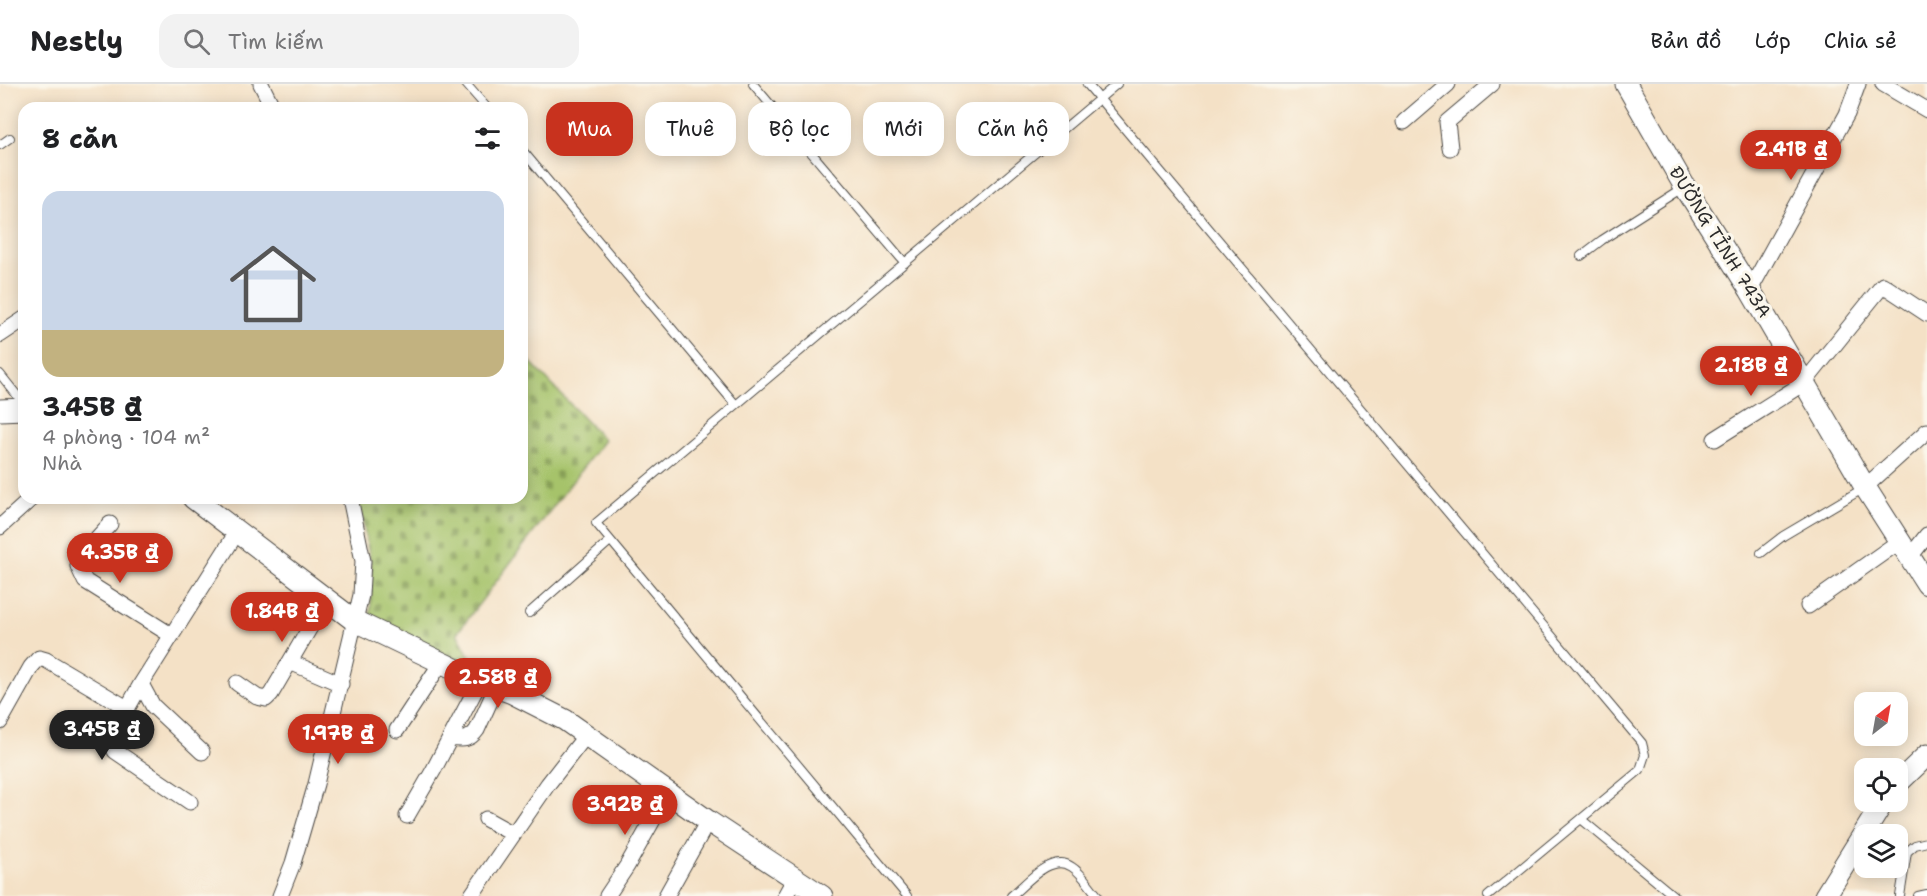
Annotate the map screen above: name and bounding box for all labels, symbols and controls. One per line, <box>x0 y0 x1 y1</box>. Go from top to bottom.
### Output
search box <box>159 14 579 68</box>
text: Nestly <box>30 22 123 60</box>
icon: search <box>180 25 213 58</box>
text: Tìm kiếm <box>228 27 324 56</box>
text: Bản đồ <box>1651 27 1722 55</box>
text: Lớp <box>1755 27 1791 55</box>
text: Chia sẻ <box>1824 27 1897 55</box>
chip: Mua <box>546 102 633 156</box>
chip: Thuê <box>645 102 736 156</box>
chip: Bộ lọc <box>748 102 851 156</box>
chip: Mới <box>863 102 944 156</box>
chip: Căn hộ <box>956 102 1069 156</box>
text: 8 căn <box>42 121 118 156</box>
icon: filters <box>471 122 504 155</box>
pin: 2.41B ₫ <box>1736 130 1846 181</box>
text: 2.41B ₫ <box>1754 136 1828 162</box>
street label: ĐƯỜNG TỈNH 743A <box>1664 162 1776 322</box>
icon: home <box>219 230 327 338</box>
pin: 2.18B ₫ <box>1696 346 1806 397</box>
text: 2.18B ₫ <box>1714 352 1788 378</box>
text: 3.45B ₫ <box>42 389 143 424</box>
text: 4 phòng · 104 m² <box>42 424 210 450</box>
text: Nhà <box>42 450 82 476</box>
pin: 4.35B ₫ <box>65 533 175 584</box>
text: 4.35B ₫ <box>81 539 159 565</box>
pin: 1.84B ₫ <box>227 592 337 643</box>
text: 1.84B ₫ <box>245 598 319 624</box>
pin: 2.58B ₫ <box>443 658 553 709</box>
text: 2.58B ₫ <box>458 664 538 690</box>
north arrow <box>1854 692 1908 746</box>
map controls <box>1854 692 1908 878</box>
pin: 3.45B ₫ <box>47 710 157 761</box>
pin: 1.97B ₫ <box>283 714 393 765</box>
text: 3.45B ₫ <box>63 716 141 742</box>
text: 1.97B ₫ <box>302 720 374 746</box>
button: locate <box>1854 758 1908 812</box>
pin: 3.92B ₫ <box>570 785 680 836</box>
text: 3.92B ₫ <box>586 791 664 817</box>
button: layers <box>1854 824 1908 878</box>

